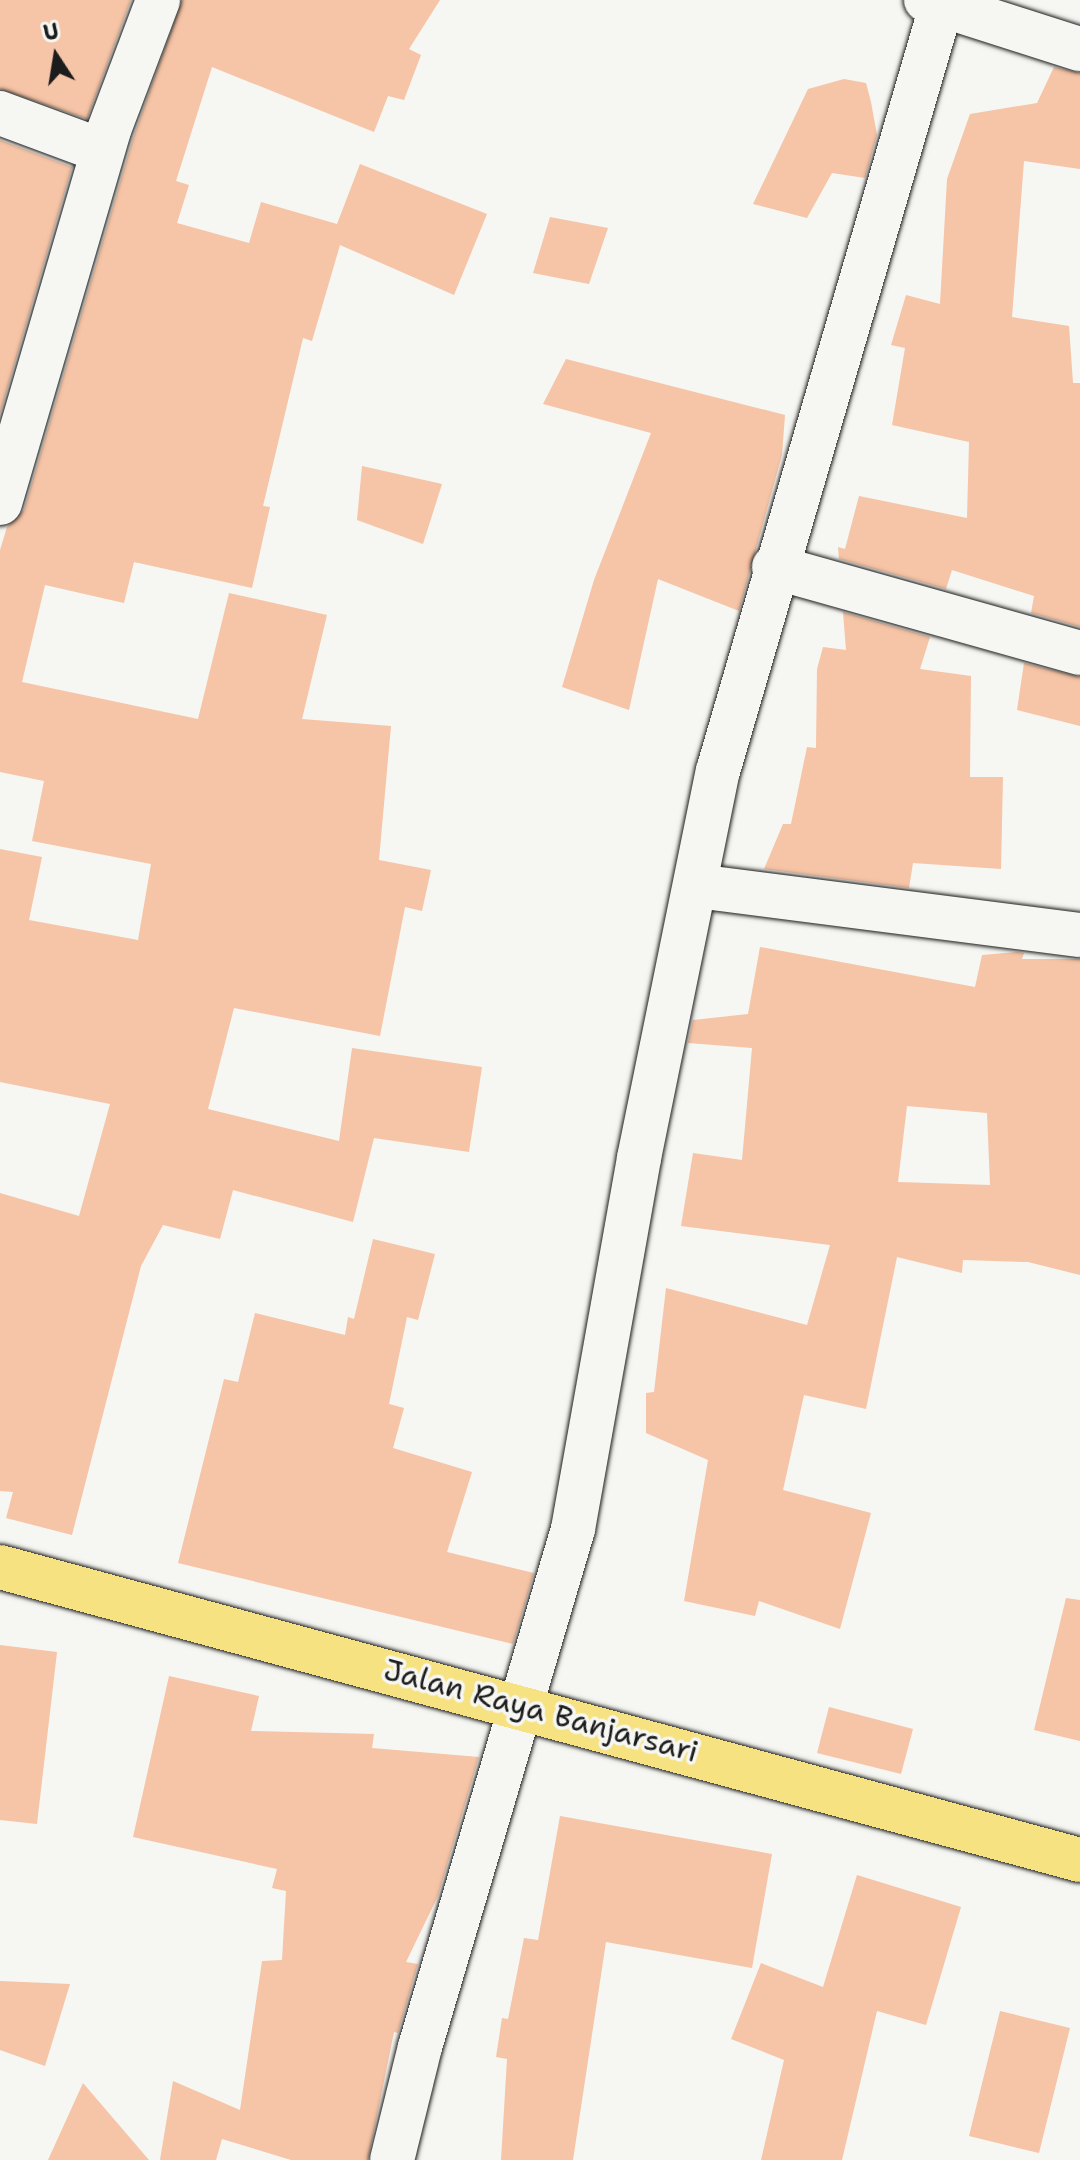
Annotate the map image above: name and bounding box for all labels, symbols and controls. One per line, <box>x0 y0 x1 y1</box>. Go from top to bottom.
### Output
north arrow <box>16 16 96 96</box>
text: U <box>41 16 61 48</box>
street label: Jalan Raya Banjarsari <box>380 1652 702 1770</box>

